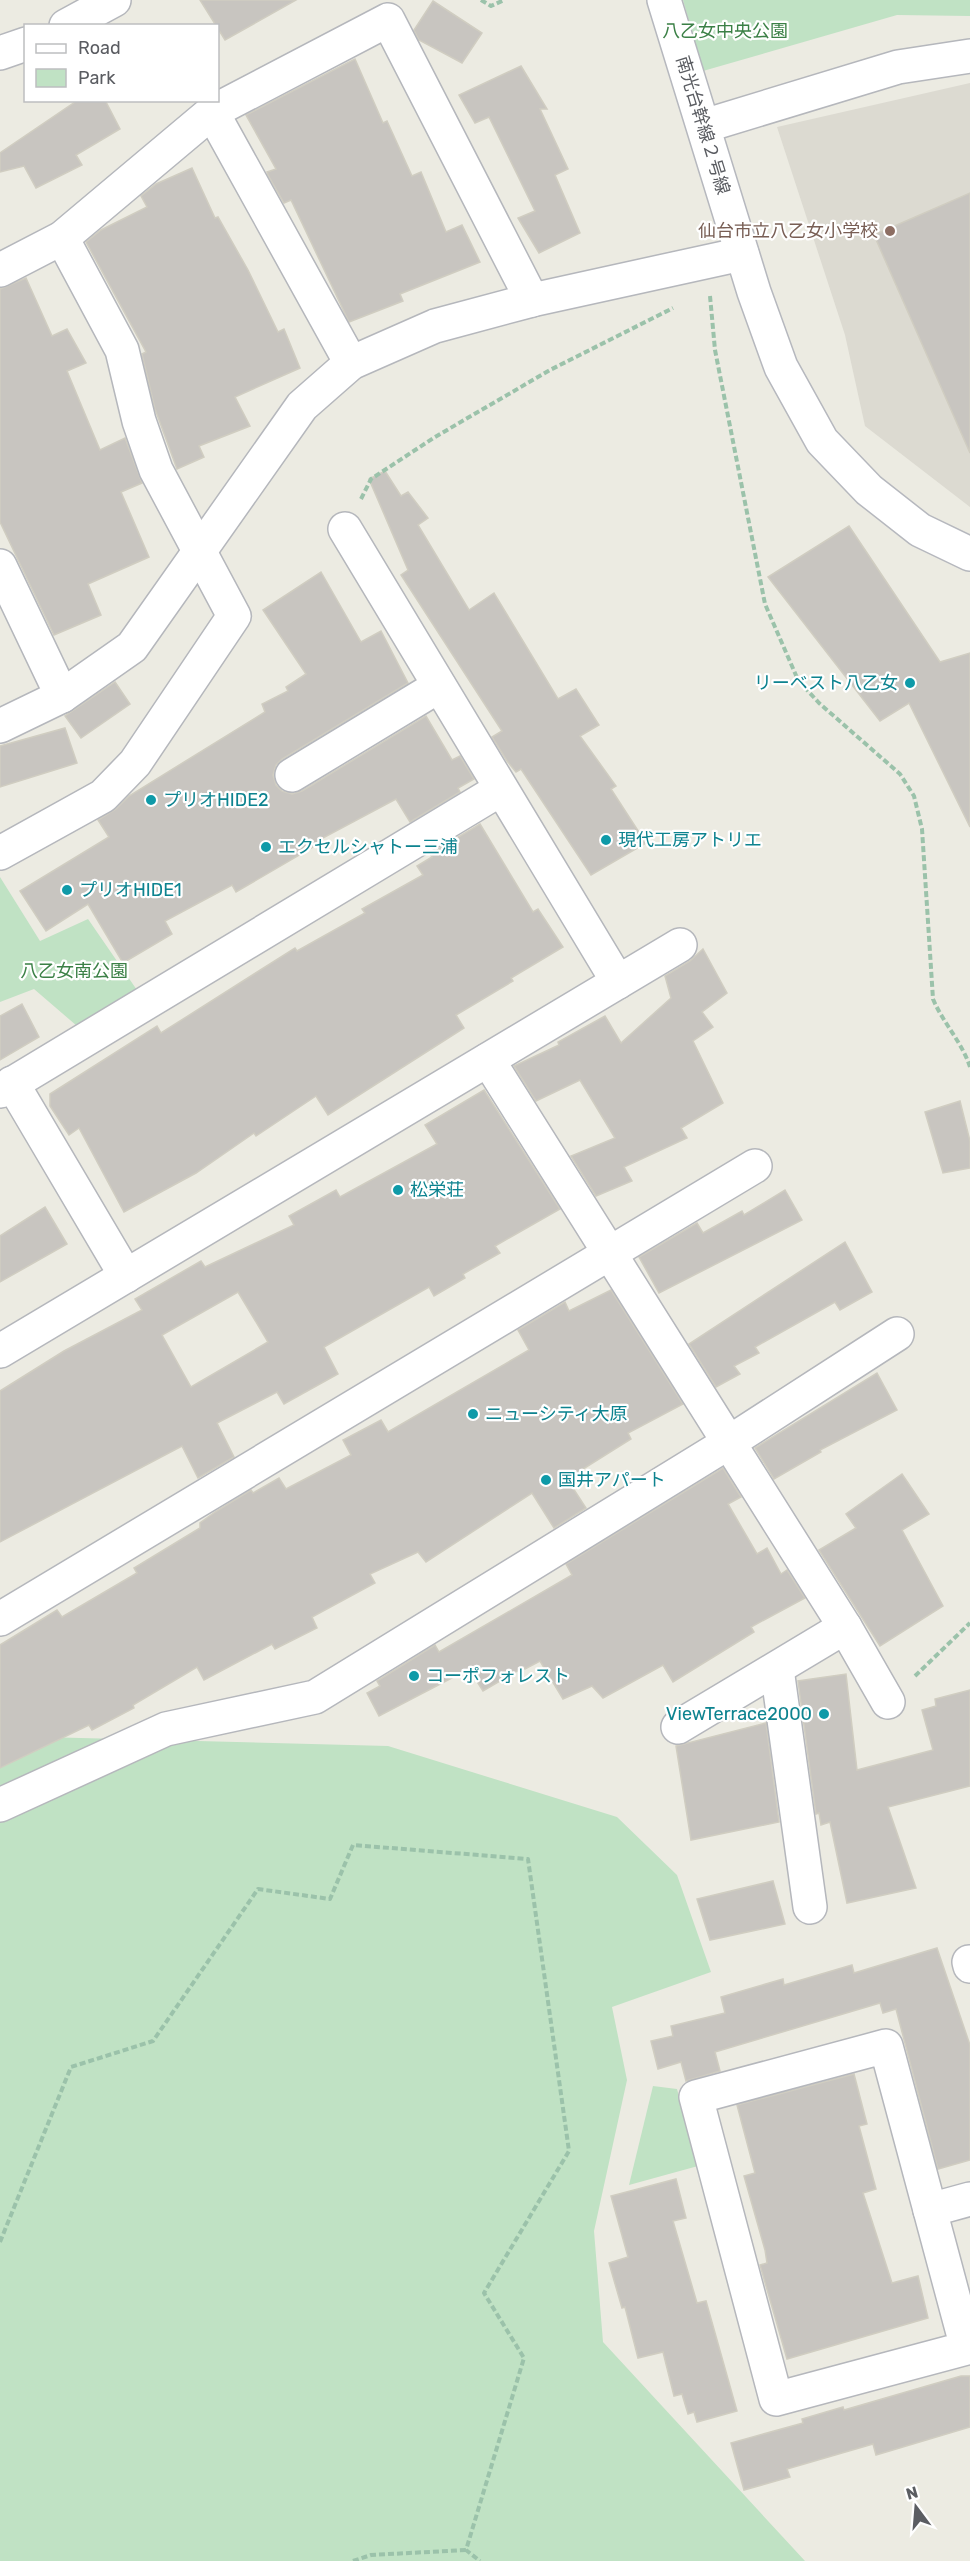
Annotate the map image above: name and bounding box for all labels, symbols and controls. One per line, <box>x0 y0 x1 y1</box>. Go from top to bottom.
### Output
park label: 八乙女中央公園 <box>662 20 788 42</box>
legend <box>24 24 219 102</box>
text: Road <box>78 37 121 59</box>
street label: 南光台幹線２号線 <box>671 53 735 197</box>
text: Park <box>78 67 116 89</box>
place label: 仙台市立八乙女小学校 <box>698 220 878 242</box>
marker: 仙台市立八乙女小学校 <box>883 224 897 238</box>
place label: リーベスト八乙女 <box>754 672 898 694</box>
marker: リーベスト八乙女 <box>903 676 917 690</box>
place label: プリオHIDE2 <box>163 789 269 811</box>
marker: プリオHIDE2 <box>144 793 158 807</box>
place label: 現代工房アトリエ <box>618 829 762 851</box>
marker: 現代工房アトリエ <box>599 833 613 847</box>
place label: エクセルシャトー三浦 <box>278 836 458 858</box>
marker: エクセルシャトー三浦 <box>259 840 273 854</box>
place label: プリオHIDE1 <box>79 879 182 901</box>
marker: プリオHIDE1 <box>60 883 74 897</box>
park label: 八乙女南公園 <box>20 960 128 982</box>
place label: 松栄荘 <box>410 1179 464 1201</box>
marker: 松栄荘 <box>391 1183 405 1197</box>
place label: ニューシティ大原 <box>485 1403 628 1425</box>
marker: ニューシティ大原 <box>466 1407 480 1421</box>
place label: 国井アパート <box>558 1469 666 1491</box>
marker: 国井アパート <box>539 1473 553 1487</box>
place label: コーポフォレスト <box>426 1665 570 1687</box>
marker: コーポフォレスト <box>407 1669 421 1683</box>
place label: ViewTerrace2000 <box>666 1703 812 1725</box>
marker: ViewTerrace2000 <box>817 1707 831 1721</box>
north arrow <box>886 2477 946 2537</box>
text: N <box>904 2482 920 2504</box>

